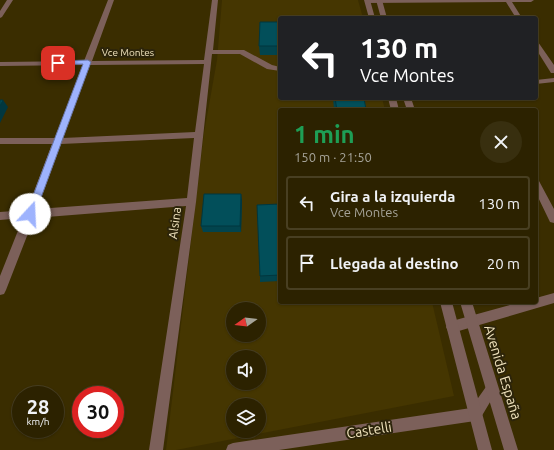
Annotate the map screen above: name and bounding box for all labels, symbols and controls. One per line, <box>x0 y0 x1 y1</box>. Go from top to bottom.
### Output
icon: left <box>294 32 346 84</box>
text: 130 m <box>360 32 438 63</box>
pin <box>41 46 75 80</box>
street label: Vce Montes <box>102 47 154 58</box>
icon: arrive <box>47 52 69 74</box>
text: Vce Montes <box>360 65 454 85</box>
text: 1 min <box>294 121 355 148</box>
button: close <box>480 121 522 163</box>
text: 150 m · 21:50 <box>294 150 372 164</box>
text: Gira a la izquierda <box>330 188 456 205</box>
icon: left <box>296 192 318 214</box>
position arrow <box>9 193 51 235</box>
text: 130 m <box>478 195 520 212</box>
text: Vce Montes <box>330 205 398 219</box>
street label: Alsina <box>166 206 183 240</box>
icon: arrive <box>296 252 318 274</box>
text: Llegada al destino <box>330 255 459 272</box>
text: 20 m <box>487 255 520 272</box>
north arrow <box>226 302 266 342</box>
map controls <box>226 302 266 438</box>
street label: Avenida España <box>481 323 525 421</box>
button: sound <box>226 350 266 390</box>
speed limit sign: 30 <box>72 386 124 438</box>
text: 28 <box>27 395 49 418</box>
button: layers <box>226 398 266 438</box>
text: km/h <box>26 416 50 427</box>
street label: Castelli <box>345 419 393 441</box>

